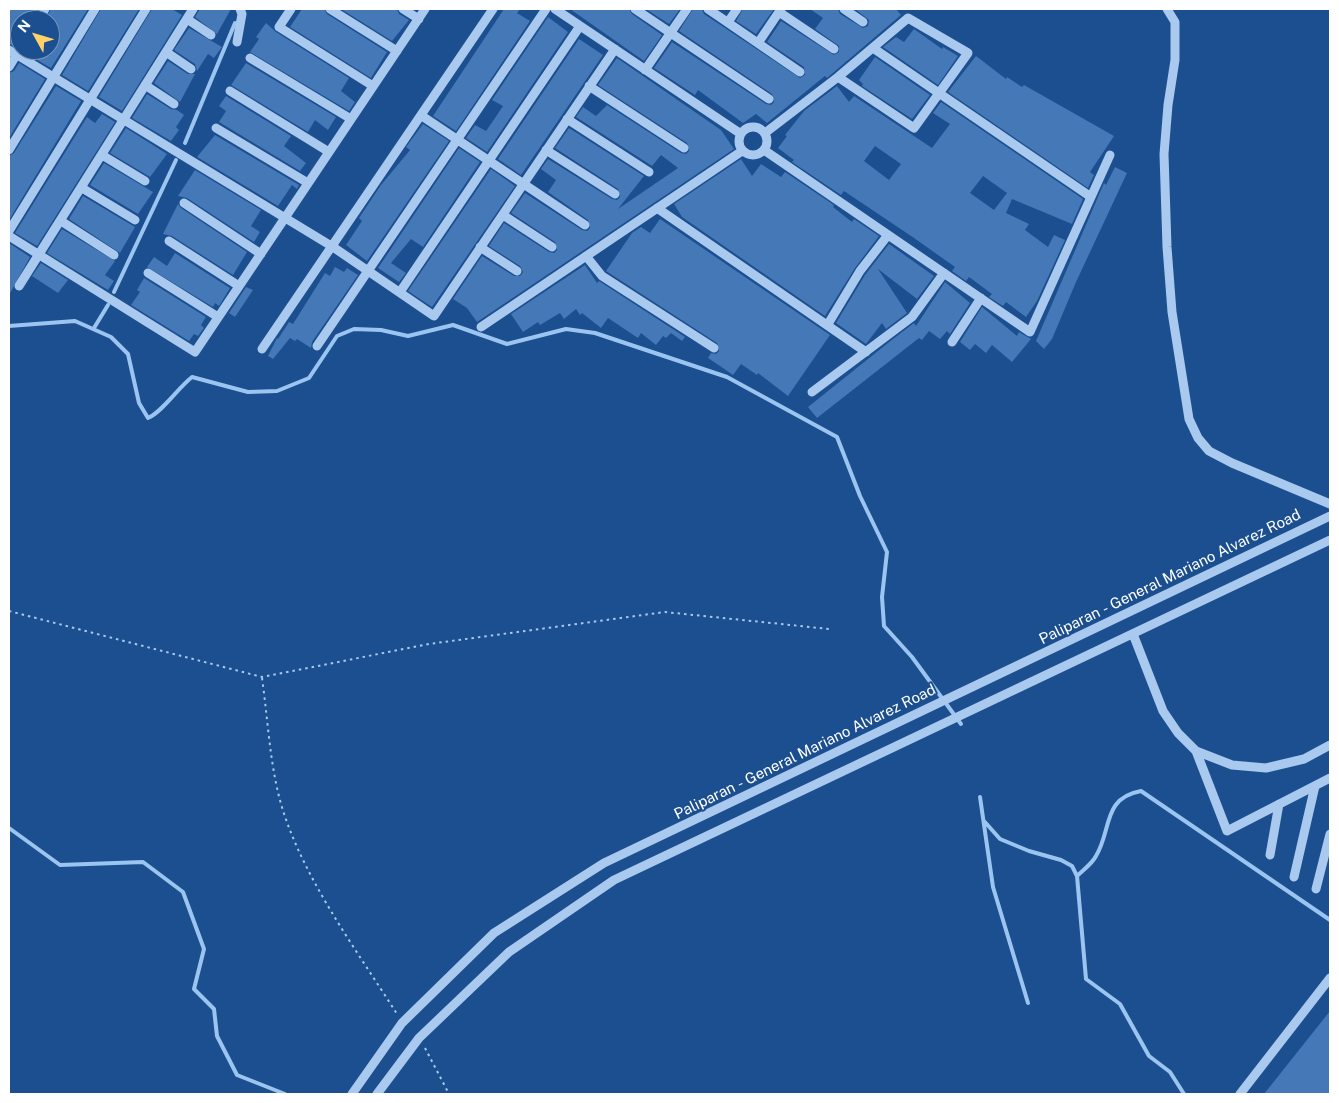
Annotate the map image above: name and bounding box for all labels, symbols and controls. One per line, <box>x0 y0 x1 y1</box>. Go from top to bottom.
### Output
north arrow <box>10 10 60 60</box>
text: N <box>14 17 34 35</box>
street label: Paliparan - General Mariano Alvarez Road <box>1036 506 1304 648</box>
street label: Paliparan - General Mariano Alvarez Road <box>671 681 939 823</box>

